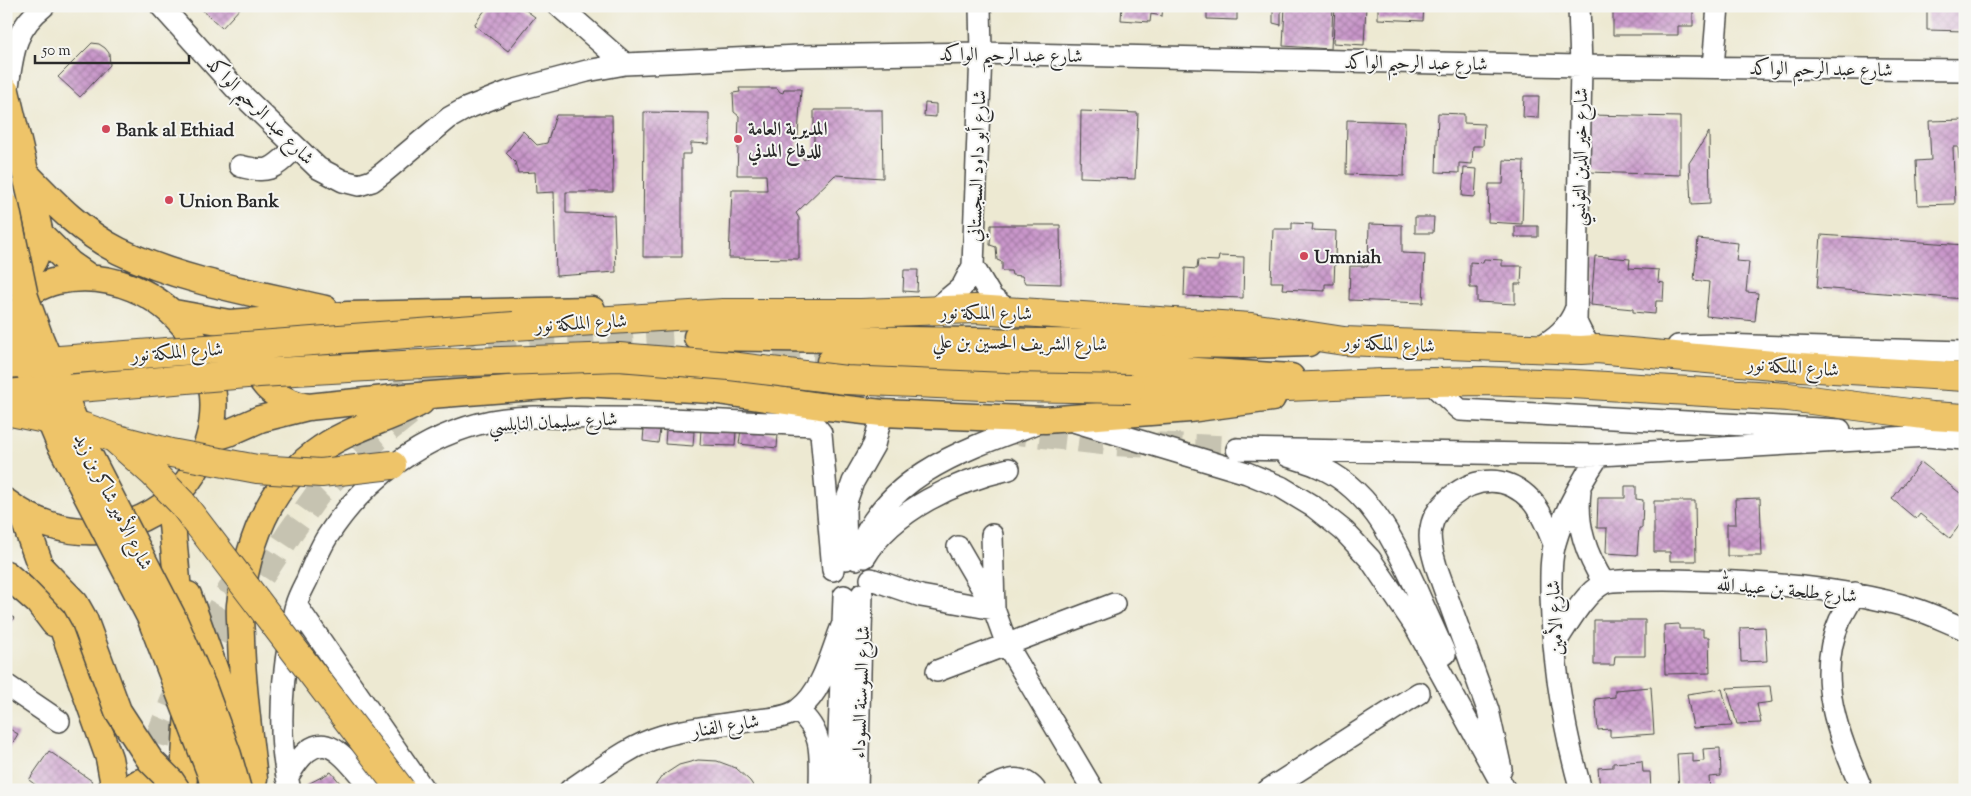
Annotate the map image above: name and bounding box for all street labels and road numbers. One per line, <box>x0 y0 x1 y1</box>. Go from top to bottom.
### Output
street label: شارع عبد الرحيم الواكد <box>939 42 1083 75</box>
street label: شارع عبد الرحيم الواكد <box>1344 50 1488 83</box>
street label: شارع عبد الرحيم الواكد <box>196 52 319 175</box>
street label: شارع عبد الرحيم الواكد <box>1749 56 1893 89</box>
street label: شارع خير الدين التونسي <box>1567 87 1598 227</box>
street label: شارع أبو داود السجستاني <box>961 90 995 243</box>
street label: شارع الملكة نور <box>938 300 1032 329</box>
street label: شارع الملكة نور <box>532 309 628 340</box>
street label: شارع الشريف الحسين بن علي <box>932 329 1108 363</box>
street label: شارع الملكة نور <box>1340 329 1436 361</box>
street label: شارع الملكة نور <box>128 337 224 370</box>
street label: شارع الملكة نور <box>1744 352 1840 385</box>
street label: شارع سليمان النابلسي <box>488 407 618 442</box>
street label: شارع الأمير شاكر بن زيد <box>66 428 160 575</box>
street label: شارع طلحة بن عبيد الله <box>1716 569 1858 611</box>
street label: شارع الأمين <box>1539 580 1572 656</box>
street label: شارع السوسنة السوداء <box>847 625 878 759</box>
street label: شارع الفنار <box>688 709 761 746</box>

